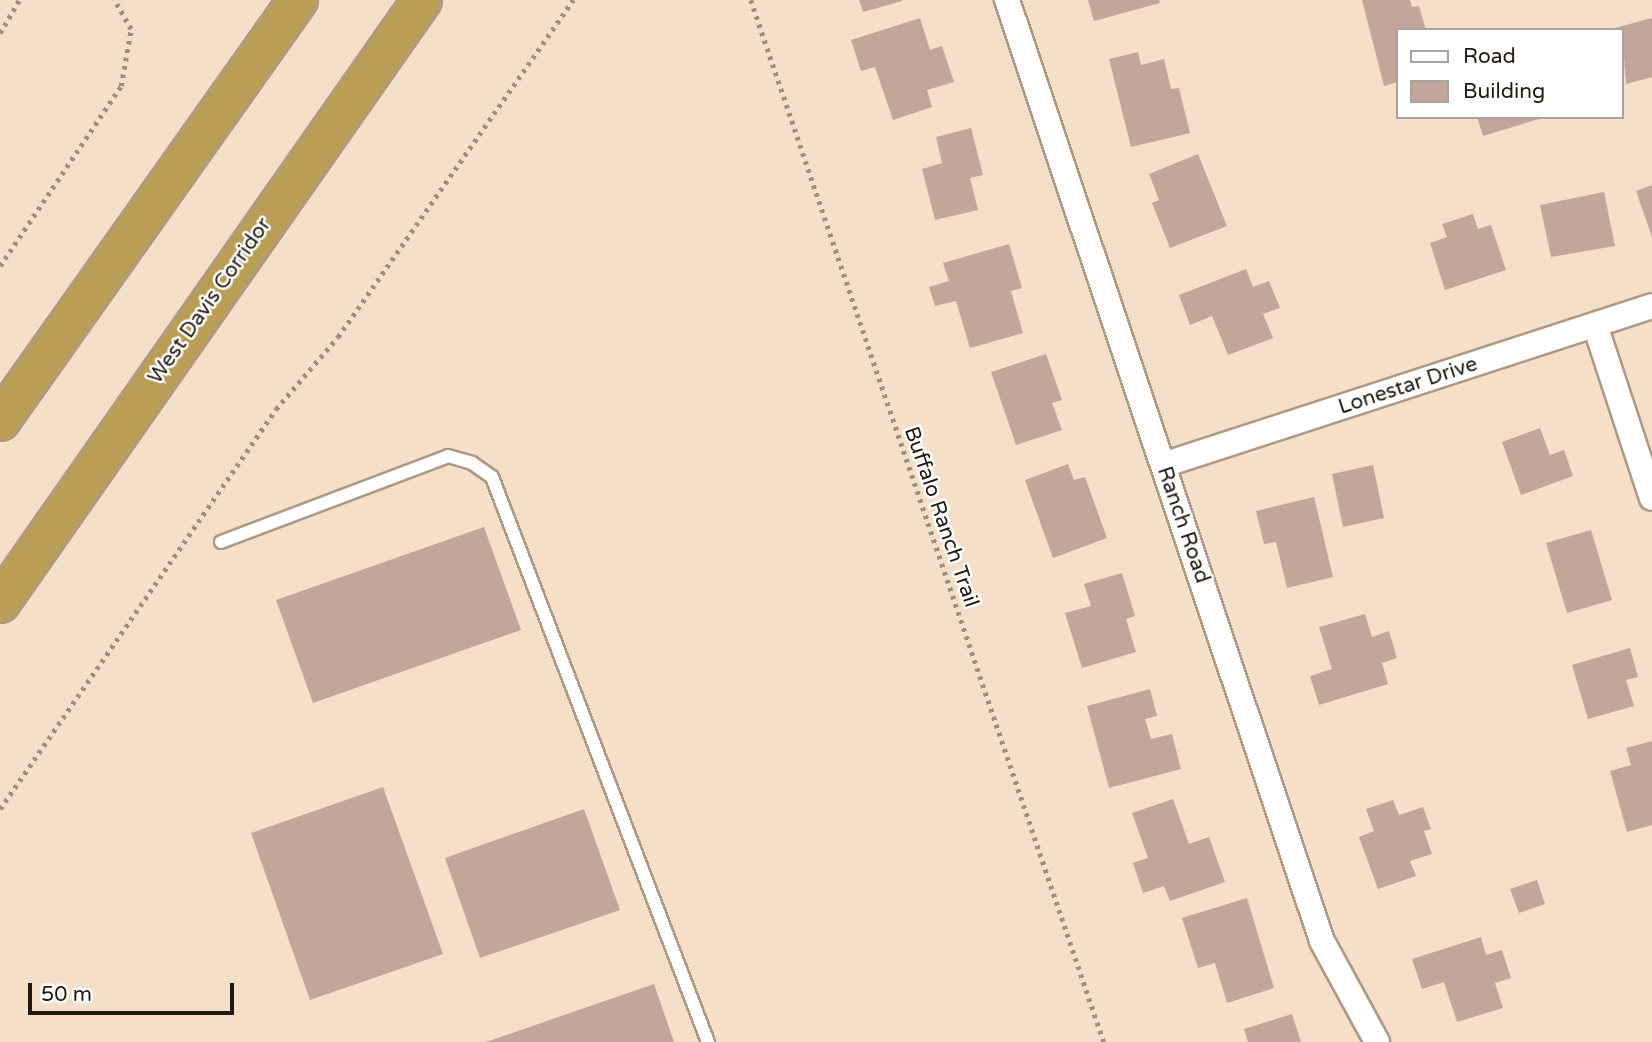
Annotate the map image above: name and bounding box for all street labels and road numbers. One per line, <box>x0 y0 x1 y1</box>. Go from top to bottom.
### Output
street label: West Davis Corridor <box>143 213 277 389</box>
street label: Lonestar Drive <box>1335 352 1481 420</box>
street label: Buffalo Ranch Trail <box>898 423 984 611</box>
street label: Ranch Road <box>1151 463 1215 587</box>

